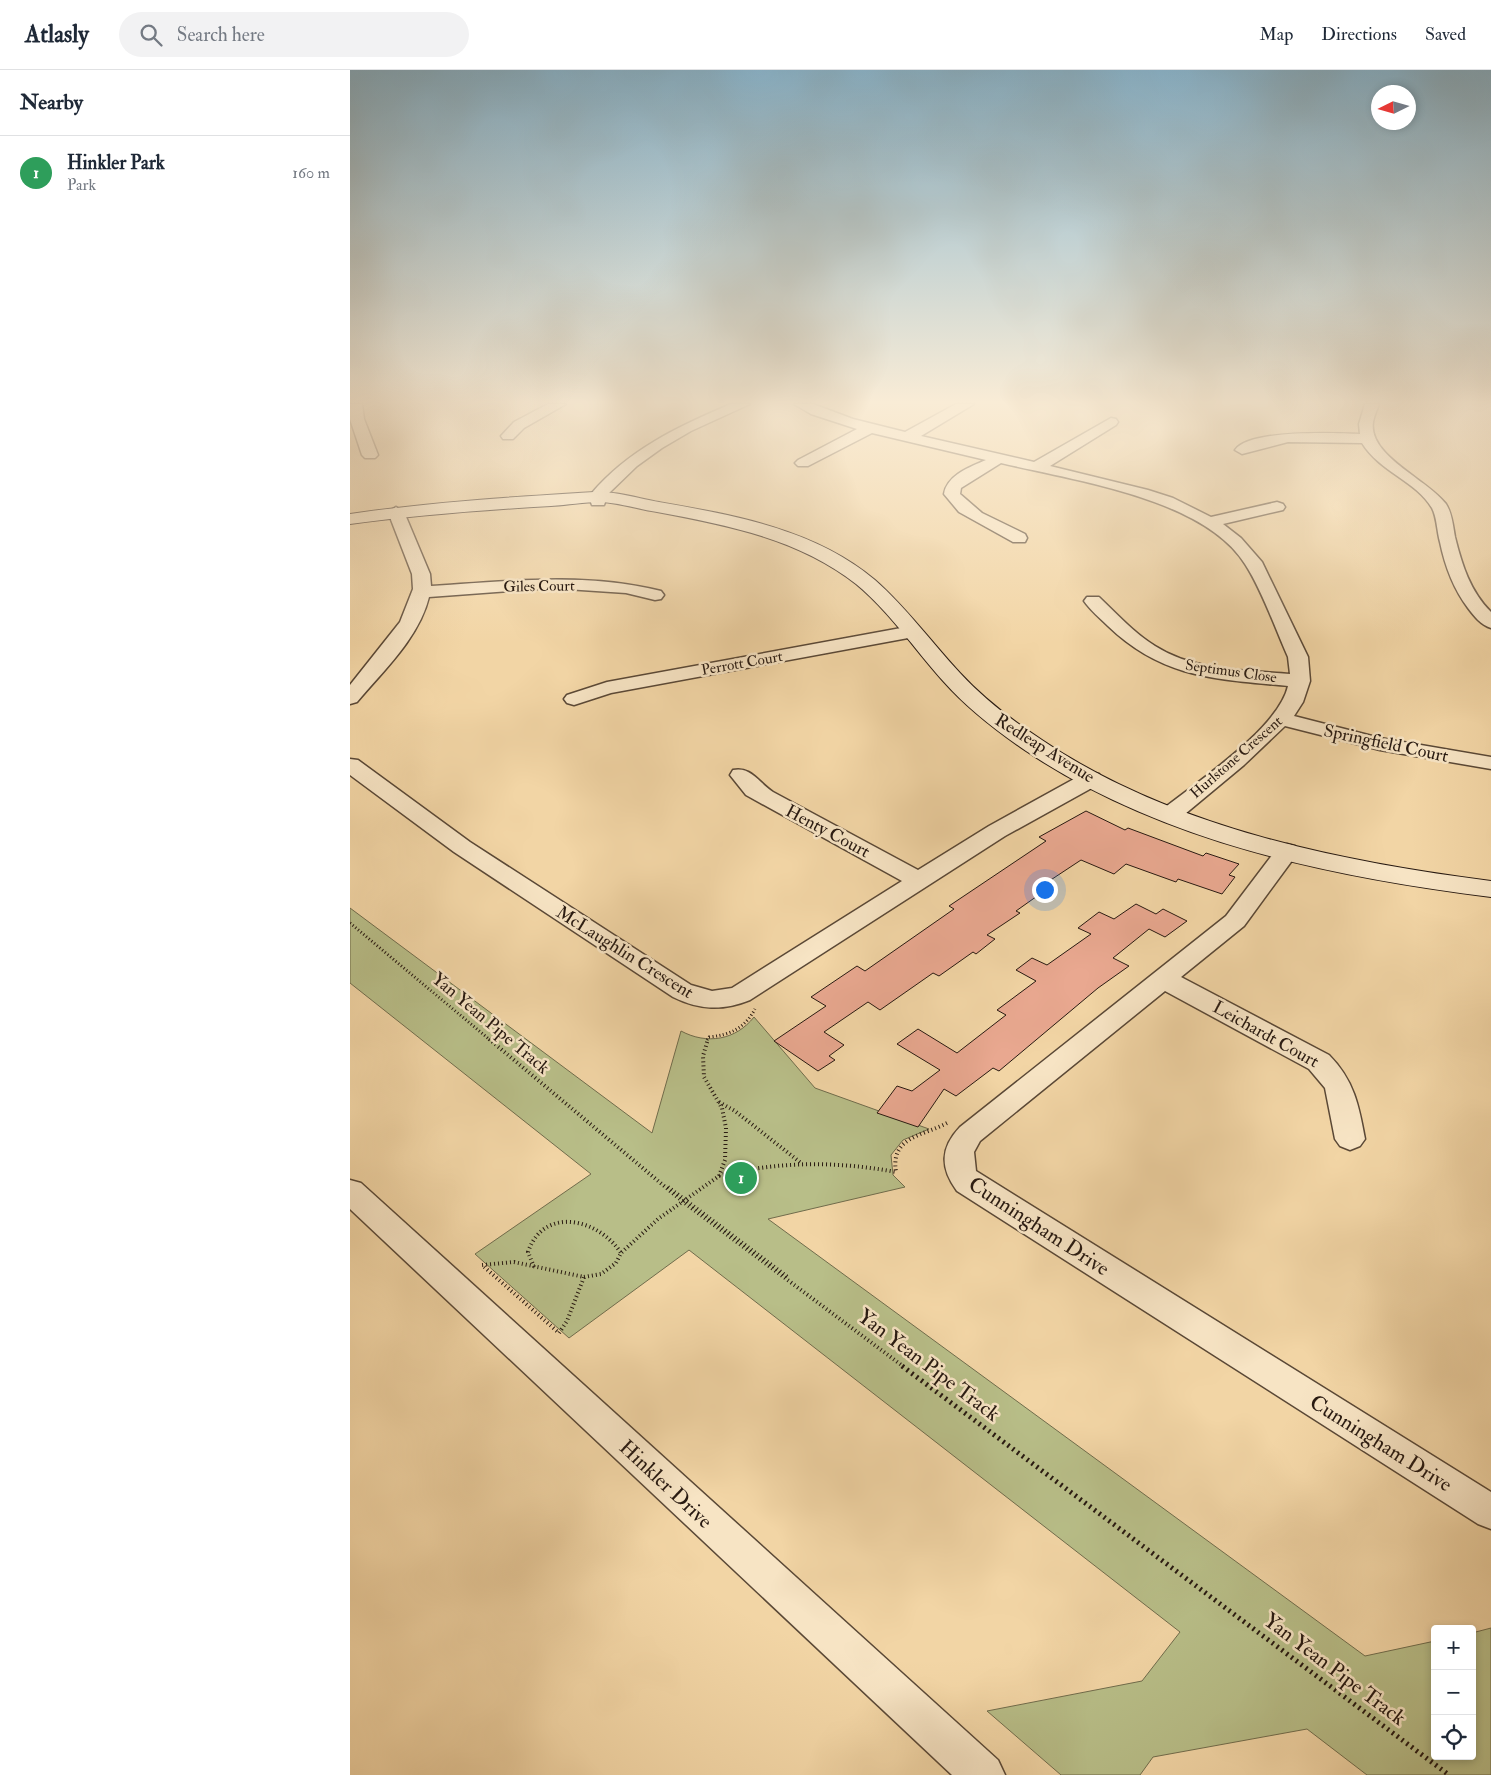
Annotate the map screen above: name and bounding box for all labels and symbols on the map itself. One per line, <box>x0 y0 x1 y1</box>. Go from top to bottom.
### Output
north arrow <box>1371 85 1416 130</box>
street label: Giles Court <box>503 576 575 597</box>
street label: Perrott Court <box>700 647 784 680</box>
street label: Septimus Close <box>1184 656 1278 688</box>
street label: Redleap Avenue <box>990 709 1099 789</box>
street label: Hurlstone Crescent <box>1186 712 1287 803</box>
street label: Springfield Court <box>1321 719 1451 768</box>
street label: Henty Court <box>782 800 874 863</box>
your location <box>1032 877 1058 903</box>
street label: McLaughlin Crescent <box>552 901 698 1004</box>
street label: Yan Yean Pipe Track <box>427 967 555 1080</box>
street label: Leichardt Court <box>1209 996 1323 1073</box>
pin: 1 <box>725 1159 757 1197</box>
street label: Cunningham Drive <box>963 1171 1115 1282</box>
street label: Yan Yean Pipe Track <box>852 1303 1005 1428</box>
street label: Cunningham Drive <box>1304 1389 1457 1498</box>
street label: Hinkler Drive <box>613 1434 718 1535</box>
street label: Yan Yean Pipe Track <box>1258 1607 1411 1732</box>

